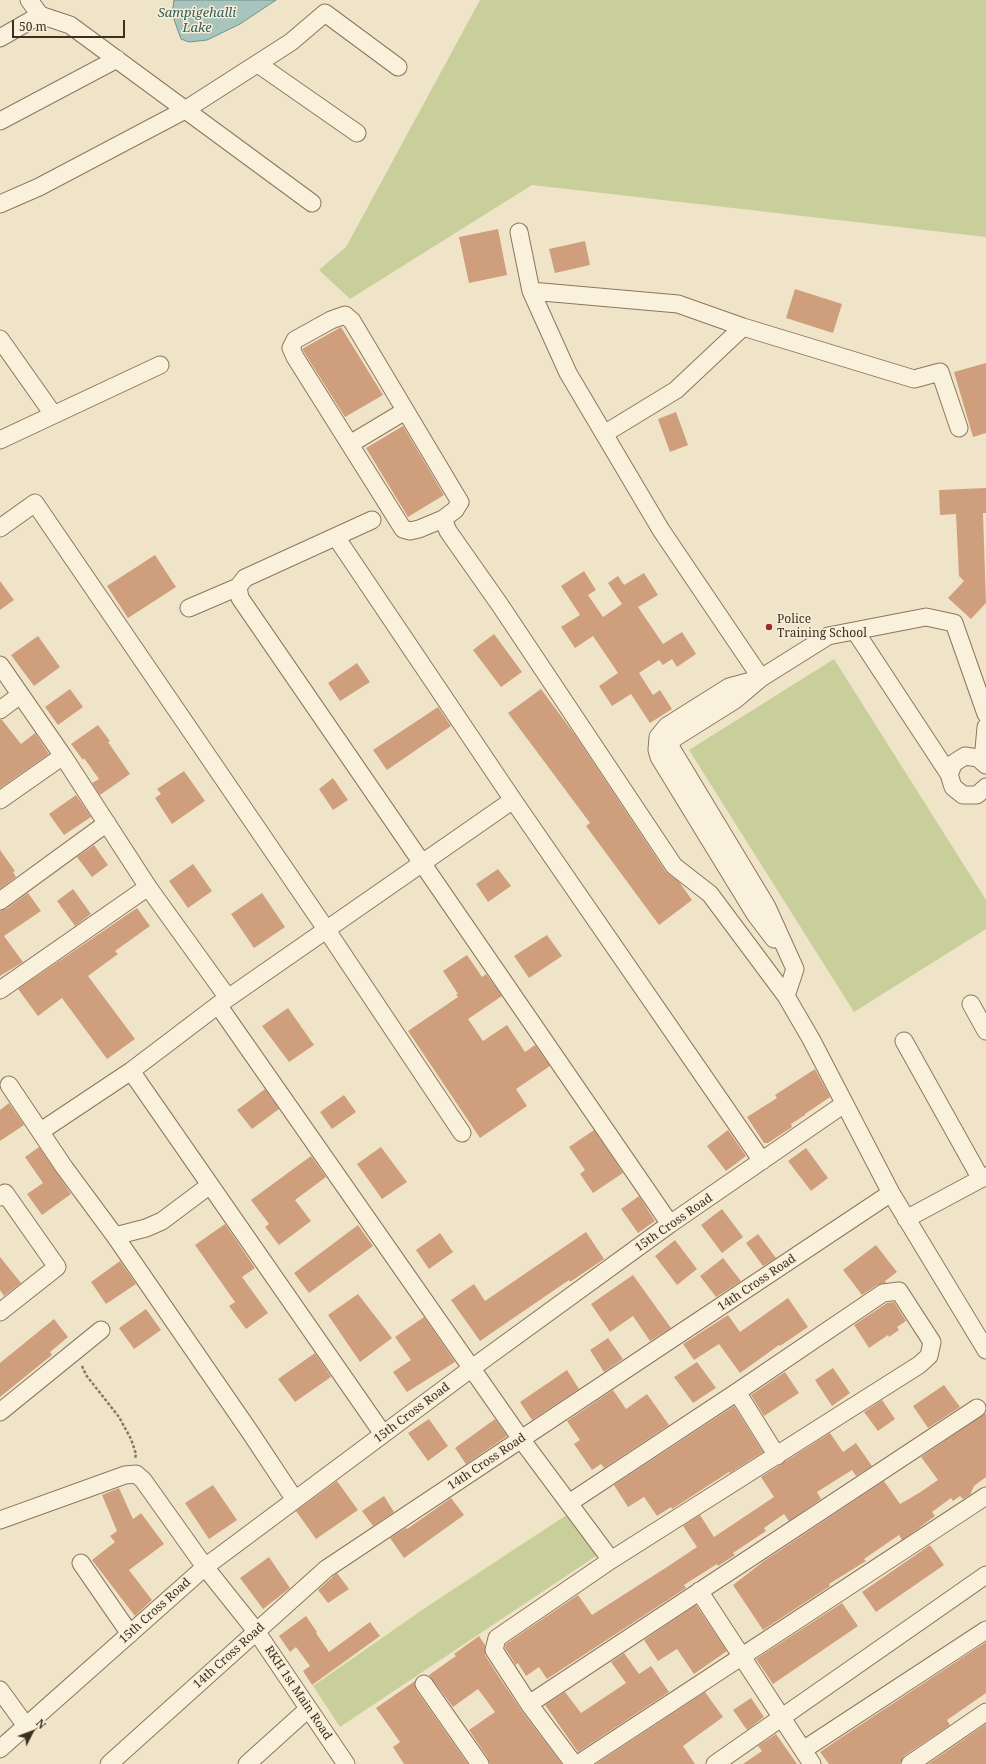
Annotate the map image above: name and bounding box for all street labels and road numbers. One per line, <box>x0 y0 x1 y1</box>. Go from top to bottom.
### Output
street label: 15th Cross Road <box>633 1191 715 1255</box>
street label: 14th Cross Road <box>715 1252 799 1314</box>
street label: 15th Cross Road <box>371 1380 453 1446</box>
street label: 14th Cross Road <box>445 1431 529 1493</box>
street label: 15th Cross Road <box>116 1575 194 1647</box>
street label: 14th Cross Road <box>190 1620 268 1692</box>
street label: RKH 1st Main Road <box>261 1643 335 1743</box>

